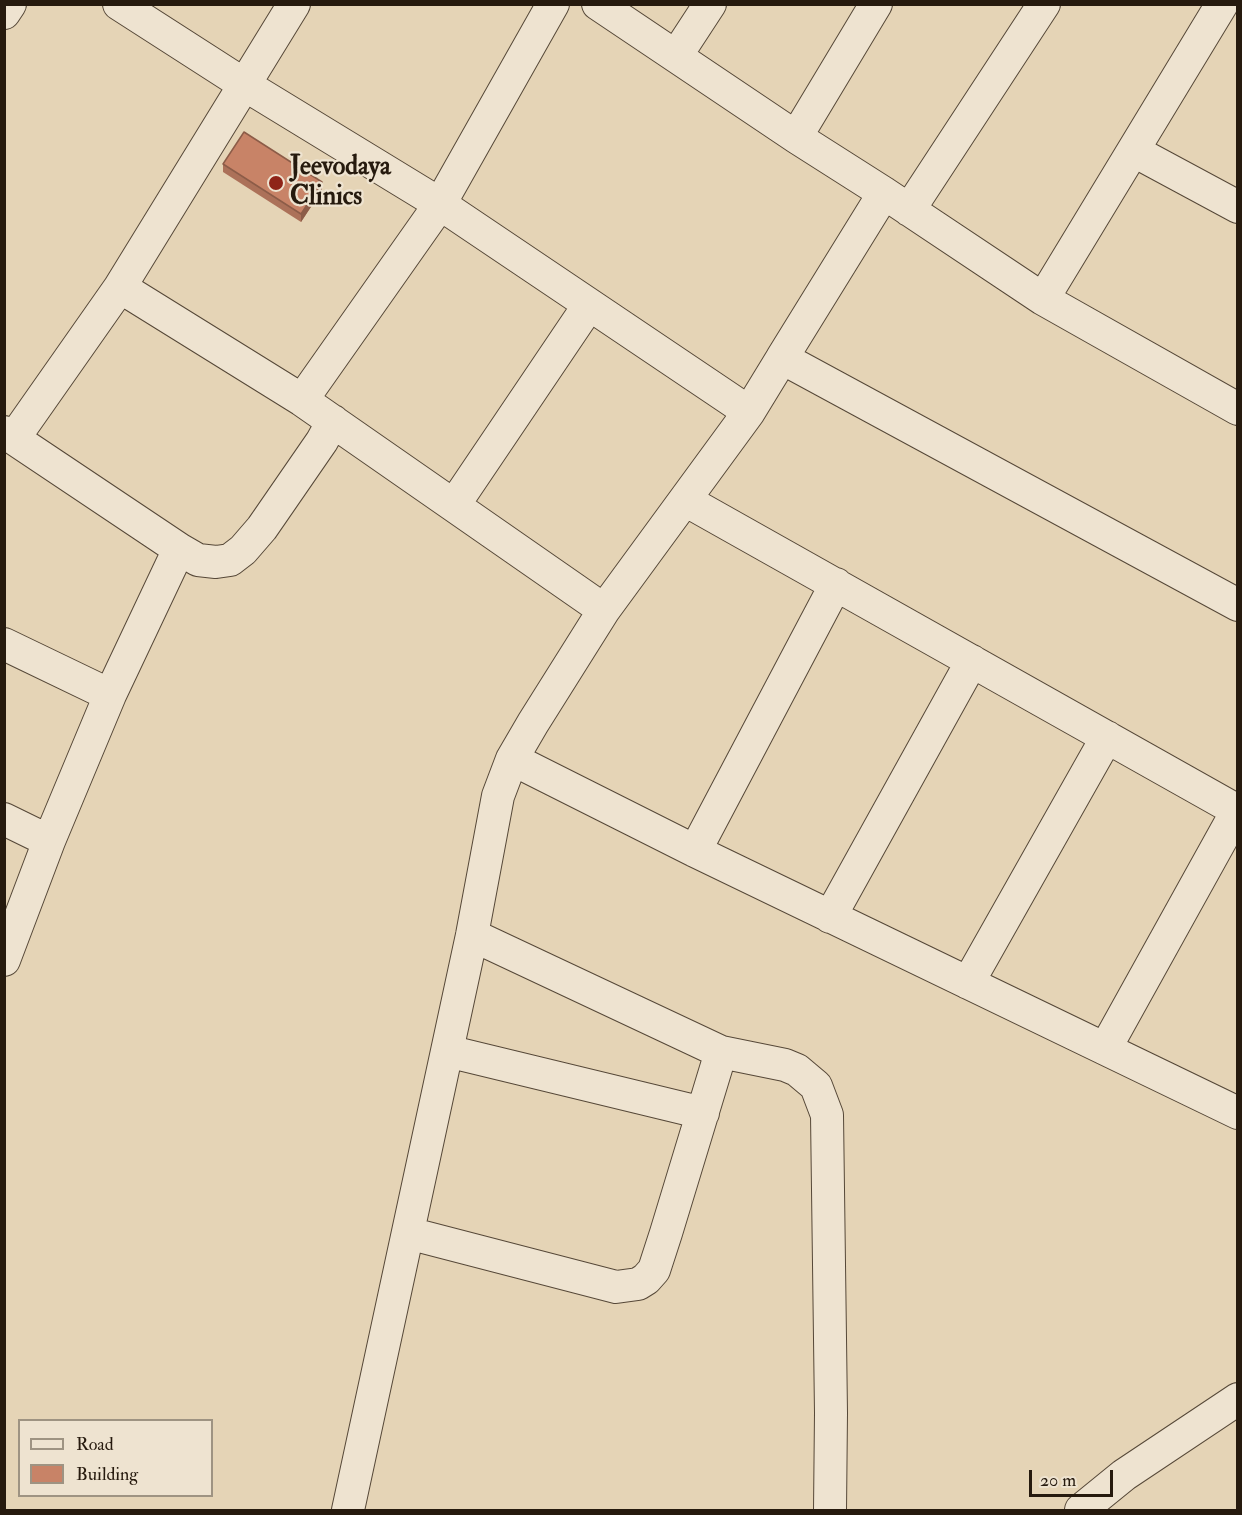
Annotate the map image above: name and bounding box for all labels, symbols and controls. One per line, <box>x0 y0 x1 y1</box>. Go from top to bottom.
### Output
place label: Jeevodaya Clinics <box>290 152 391 213</box>
marker: Jeevodaya Clinics <box>267 174 285 192</box>
legend <box>18 1419 213 1497</box>
text: Road <box>76 1433 114 1456</box>
scale bar <box>1032 1458 1116 1496</box>
text: Building <box>76 1463 138 1486</box>
text: 20 m <box>1040 1469 1076 1492</box>

